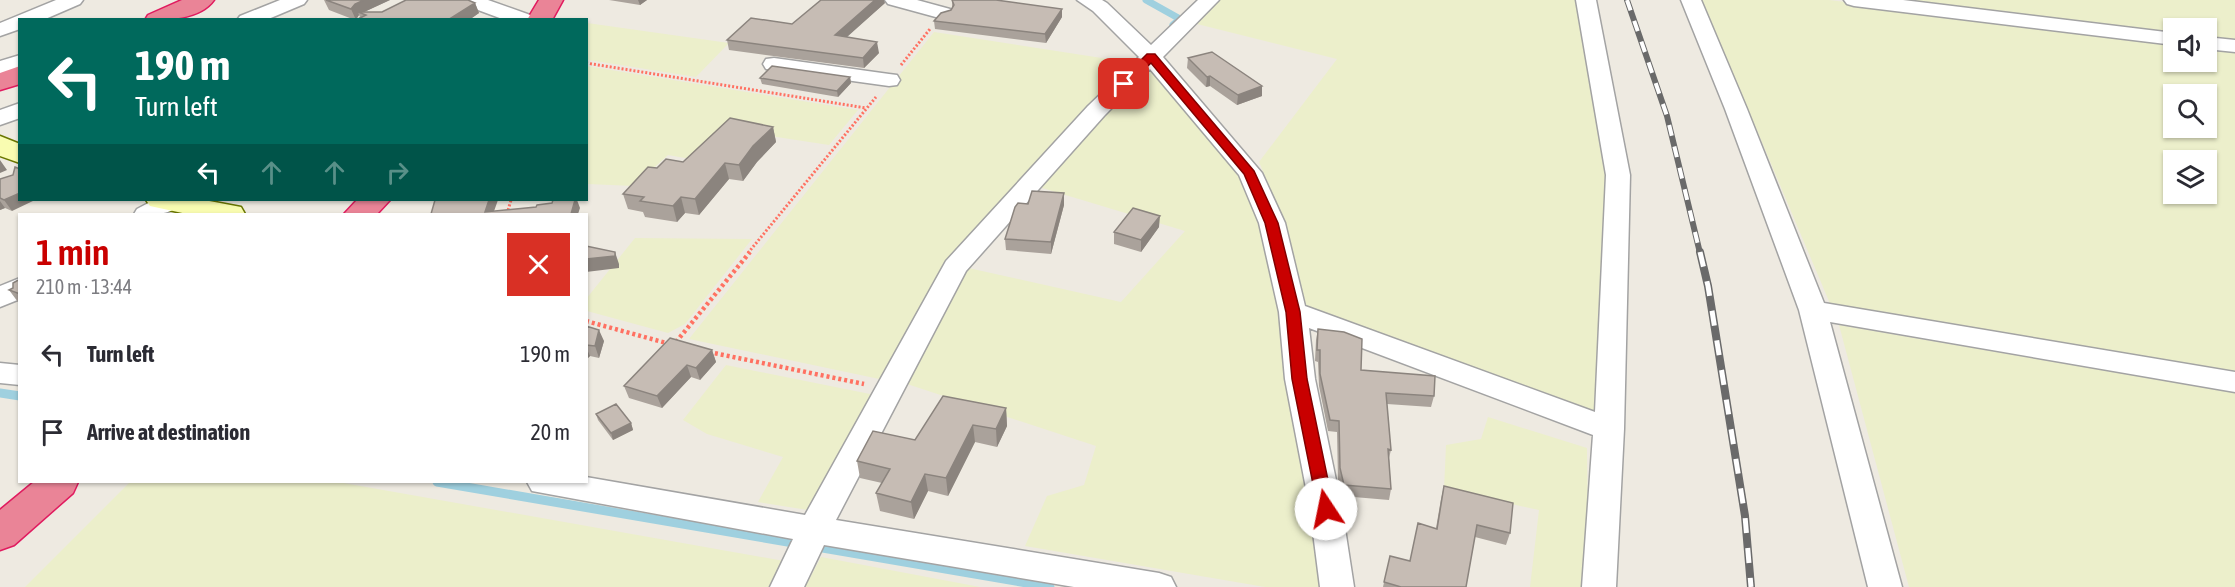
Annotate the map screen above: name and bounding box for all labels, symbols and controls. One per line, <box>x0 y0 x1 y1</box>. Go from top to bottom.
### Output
map controls <box>2163 18 2217 204</box>
button: sound <box>2163 18 2217 72</box>
text: 190 m <box>135 41 230 89</box>
icon: left <box>36 42 114 120</box>
pin <box>1098 58 1149 109</box>
icon: arrive <box>1107 67 1140 100</box>
button: search <box>2163 84 2217 138</box>
text: Turn left <box>135 91 218 122</box>
button: layers <box>2163 150 2217 204</box>
icon: left <box>192 156 225 189</box>
icon: ahead <box>255 156 288 189</box>
icon: ahead <box>318 156 351 189</box>
icon: right <box>381 156 414 189</box>
text: 1 min <box>36 231 110 273</box>
button: close <box>507 233 570 296</box>
text: 210 m · 13:44 <box>36 275 132 298</box>
icon: left <box>36 338 69 371</box>
text: Turn left <box>87 341 154 367</box>
text: 190 m <box>520 341 570 367</box>
icon: arrive <box>36 416 69 449</box>
text: Arrive at destination <box>87 419 250 445</box>
text: 20 m <box>530 419 570 445</box>
position arrow <box>1294 477 1358 541</box>

